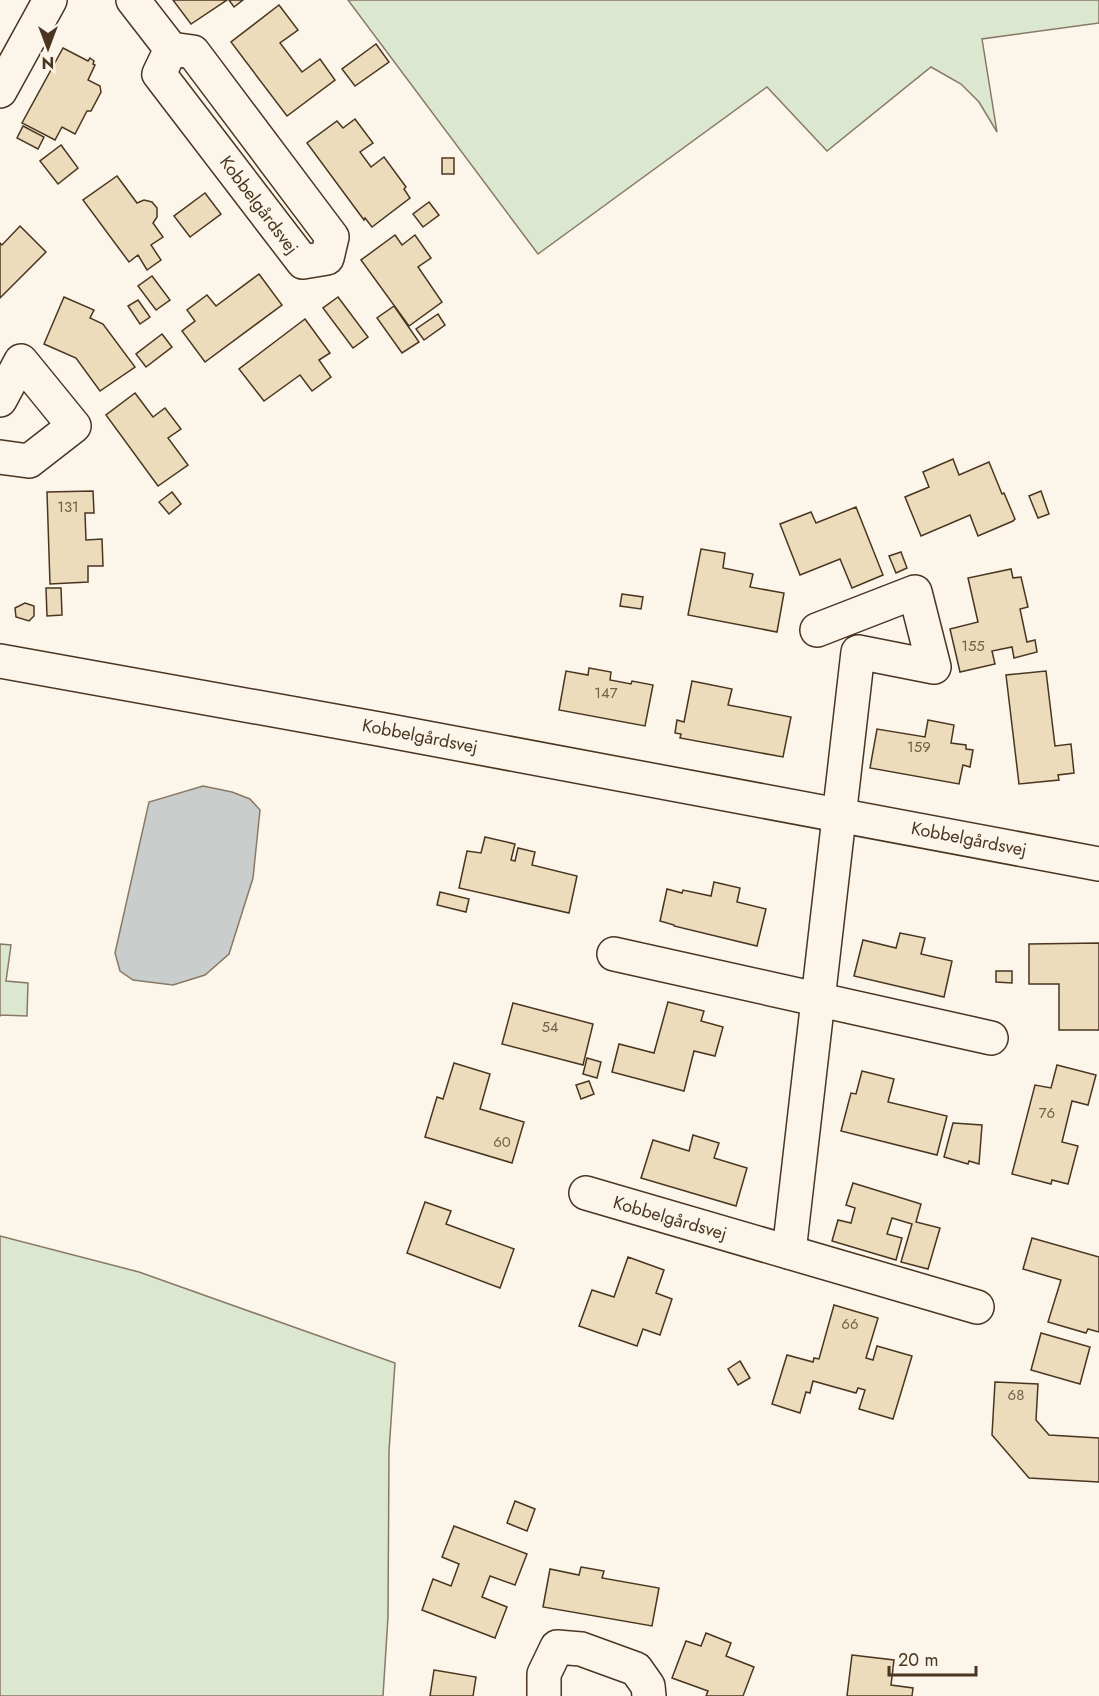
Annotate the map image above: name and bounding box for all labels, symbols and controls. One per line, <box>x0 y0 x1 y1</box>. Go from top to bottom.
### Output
north arrow <box>18 18 78 78</box>
text: N <box>42 51 54 74</box>
street label: Kobbelgårdsvej <box>213 150 305 260</box>
house number: 131 <box>57 496 79 518</box>
house number: 155 <box>961 635 985 657</box>
house number: 147 <box>594 682 618 704</box>
street label: Kobbelgårdsvej <box>360 712 480 760</box>
house number: 159 <box>907 736 931 758</box>
street label: Kobbelgårdsvej <box>909 815 1029 863</box>
house number: 54 <box>541 1016 559 1038</box>
house number: 76 <box>1039 1102 1055 1124</box>
house number: 60 <box>493 1131 511 1153</box>
street label: Kobbelgårdsvej <box>610 1189 730 1247</box>
house number: 66 <box>841 1313 859 1335</box>
house number: 68 <box>1008 1384 1024 1406</box>
scale bar <box>889 1639 976 1677</box>
text: 20 m <box>898 1647 938 1673</box>

